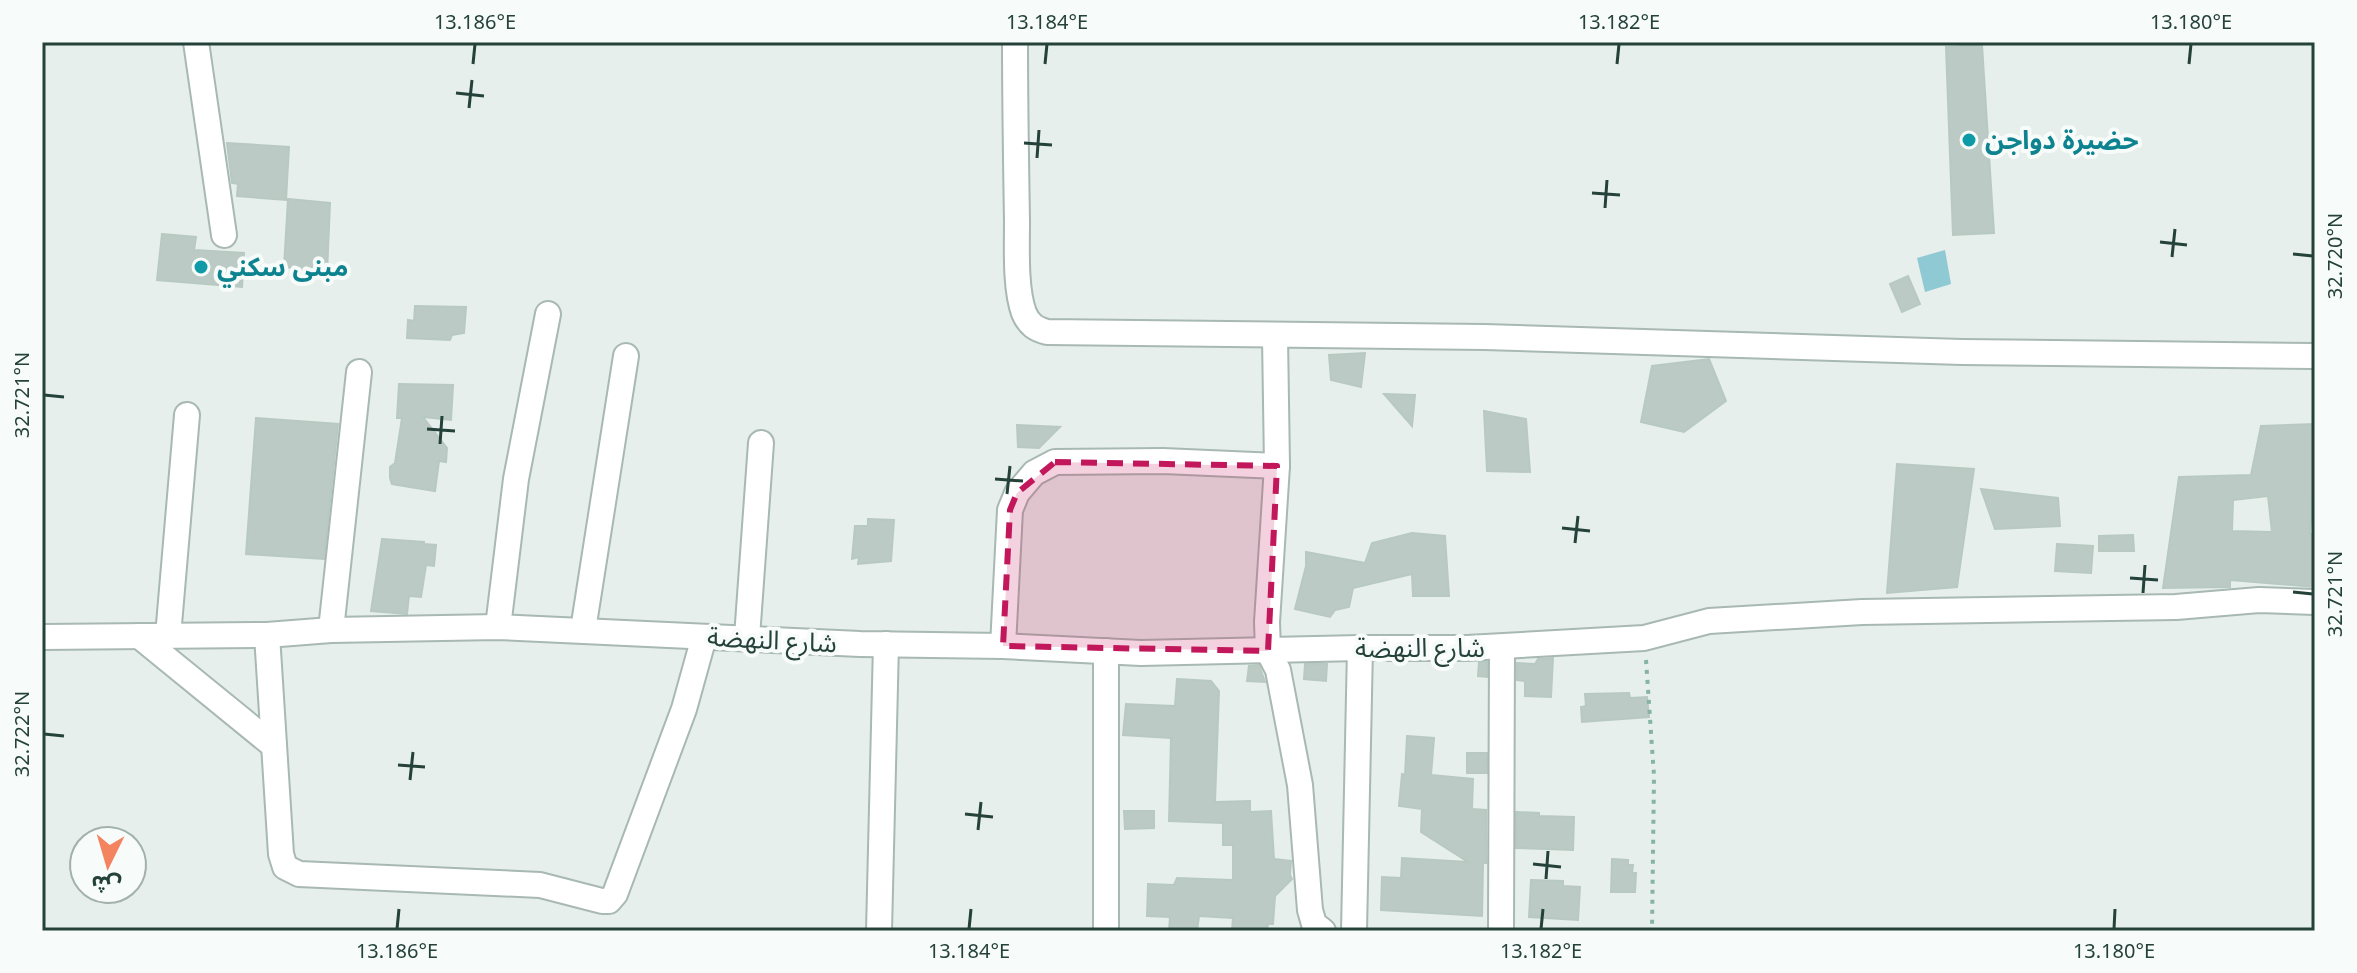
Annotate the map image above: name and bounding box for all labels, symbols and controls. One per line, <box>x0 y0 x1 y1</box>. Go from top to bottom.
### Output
text: 13.186°E <box>434 8 516 35</box>
text: 13.184°E <box>1006 8 1088 35</box>
text: 13.182°E <box>1578 8 1660 35</box>
text: 13.180°E <box>2150 8 2232 35</box>
place label: حضيرة دواجن <box>1985 121 2139 157</box>
marker: حضيرة دواجن <box>1960 131 1978 149</box>
text: 32.720°N <box>2321 213 2348 299</box>
place label: مبنى سكني <box>217 248 348 288</box>
marker: مبنى سكني <box>192 258 210 276</box>
text: 32.721°N <box>8 352 35 438</box>
text: 32.721°N <box>2321 551 2348 637</box>
street label: شارع النهضة <box>706 618 838 662</box>
street label: شارع النهضة <box>1355 629 1485 667</box>
text: 32.722°N <box>8 691 35 777</box>
north arrow <box>68 825 148 905</box>
text: ش <box>90 870 122 902</box>
text: 13.186°E <box>356 937 438 964</box>
text: 13.184°E <box>928 937 1010 964</box>
text: 13.182°E <box>1500 937 1582 964</box>
text: 13.180°E <box>2073 937 2155 964</box>

